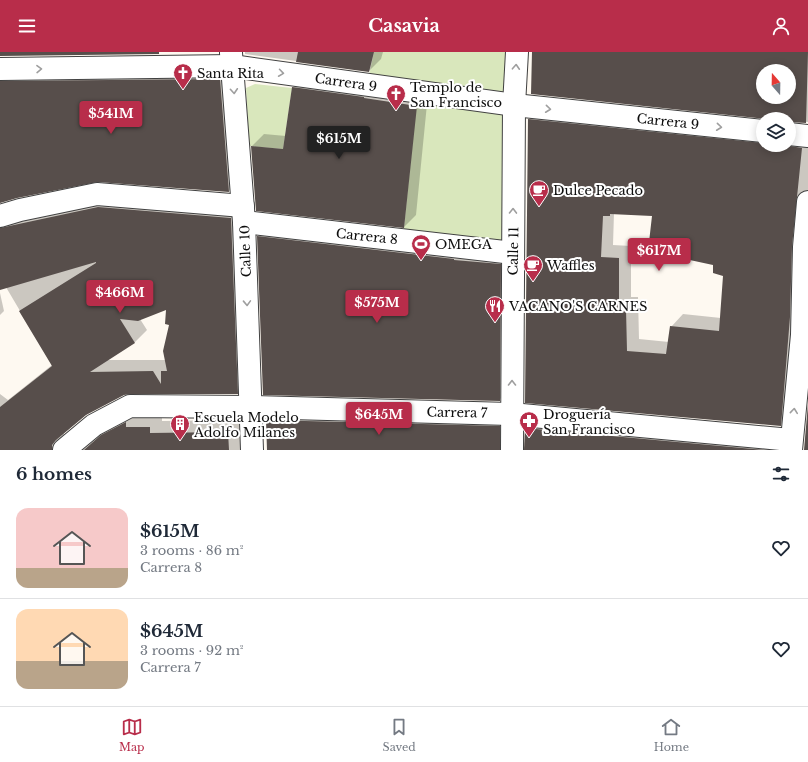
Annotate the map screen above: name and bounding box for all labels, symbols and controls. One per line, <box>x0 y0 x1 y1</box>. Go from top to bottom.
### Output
icon: menu <box>16 15 38 37</box>
text: Casavia <box>368 15 440 37</box>
icon: person <box>770 15 792 37</box>
church icon: Santa Rita <box>172 62 194 90</box>
one-way arrow <box>512 64 521 70</box>
north arrow <box>756 64 796 104</box>
map controls <box>756 64 796 152</box>
one-way arrow <box>36 65 42 73</box>
place label: Santa Rita <box>197 65 265 82</box>
one-way arrow <box>277 68 284 77</box>
street label: Carrera 9 <box>314 70 378 95</box>
place label: Templo de San Francisco <box>410 79 502 111</box>
church icon: Templo de San Francisco <box>385 83 407 111</box>
one-way arrow <box>230 88 239 94</box>
pin: $541M <box>83 101 139 135</box>
one-way arrow <box>545 104 551 113</box>
text: $541M <box>88 105 134 122</box>
street label: Carrera 9 <box>636 110 700 133</box>
button: layers <box>756 112 796 152</box>
one-way arrow <box>716 122 722 131</box>
pin: $615M <box>311 126 367 160</box>
text: $615M <box>316 130 362 147</box>
cafe icon: Dulce Pecado <box>528 179 550 207</box>
place label: Dulce Pecado <box>553 182 643 199</box>
one-way arrow <box>509 208 517 214</box>
street label: Calle 10 <box>236 225 255 277</box>
street label: Carrera 8 <box>335 225 399 248</box>
street label: Calle 11 <box>505 226 522 276</box>
sports icon: OMEGA <box>410 233 432 261</box>
place label: OMEGA <box>435 236 493 253</box>
pin: $617M <box>631 238 687 272</box>
text: $617M <box>637 242 681 259</box>
cafe icon: Waffles <box>522 254 544 282</box>
place label: Waffles <box>546 257 595 274</box>
pin: $466M <box>92 280 148 314</box>
text: $466M <box>95 284 145 301</box>
pin: $575M <box>349 290 405 324</box>
text: $575M <box>354 294 400 311</box>
restaurant icon: VACANO'S CARNES <box>484 295 506 323</box>
place label: VACANO'S CARNES <box>508 298 647 315</box>
one-way arrow <box>243 300 251 306</box>
one-way arrow <box>508 380 516 386</box>
pin: $645M <box>351 402 407 436</box>
street label: Carrera 7 <box>426 403 488 422</box>
text: $645M <box>355 406 403 423</box>
place label: Droguería San Francisco <box>543 406 635 438</box>
one-way arrow <box>789 408 798 414</box>
place label: Escuela Modelo Adolfo Milanes <box>193 409 299 441</box>
pharmacy icon: Droguería San Francisco <box>518 410 540 438</box>
building icon: Escuela Modelo Adolfo Milanes <box>169 413 191 441</box>
icon: filters <box>770 463 792 485</box>
text: 6 homes <box>16 464 92 485</box>
text: $615M <box>140 521 199 542</box>
icon: home <box>48 524 96 572</box>
icon: heart <box>770 537 792 559</box>
text: 3 rooms · 86 m² <box>140 542 243 559</box>
text: Carrera 8 <box>140 559 202 576</box>
text: $645M <box>140 621 203 642</box>
icon: home <box>48 625 96 673</box>
icon: heart <box>770 638 792 660</box>
text: 3 rooms · 92 m² <box>140 642 244 659</box>
text: Carrera 7 <box>140 659 201 676</box>
tab: Map <box>119 716 145 754</box>
tab: Saved <box>383 716 416 754</box>
tab: Home <box>654 716 689 754</box>

